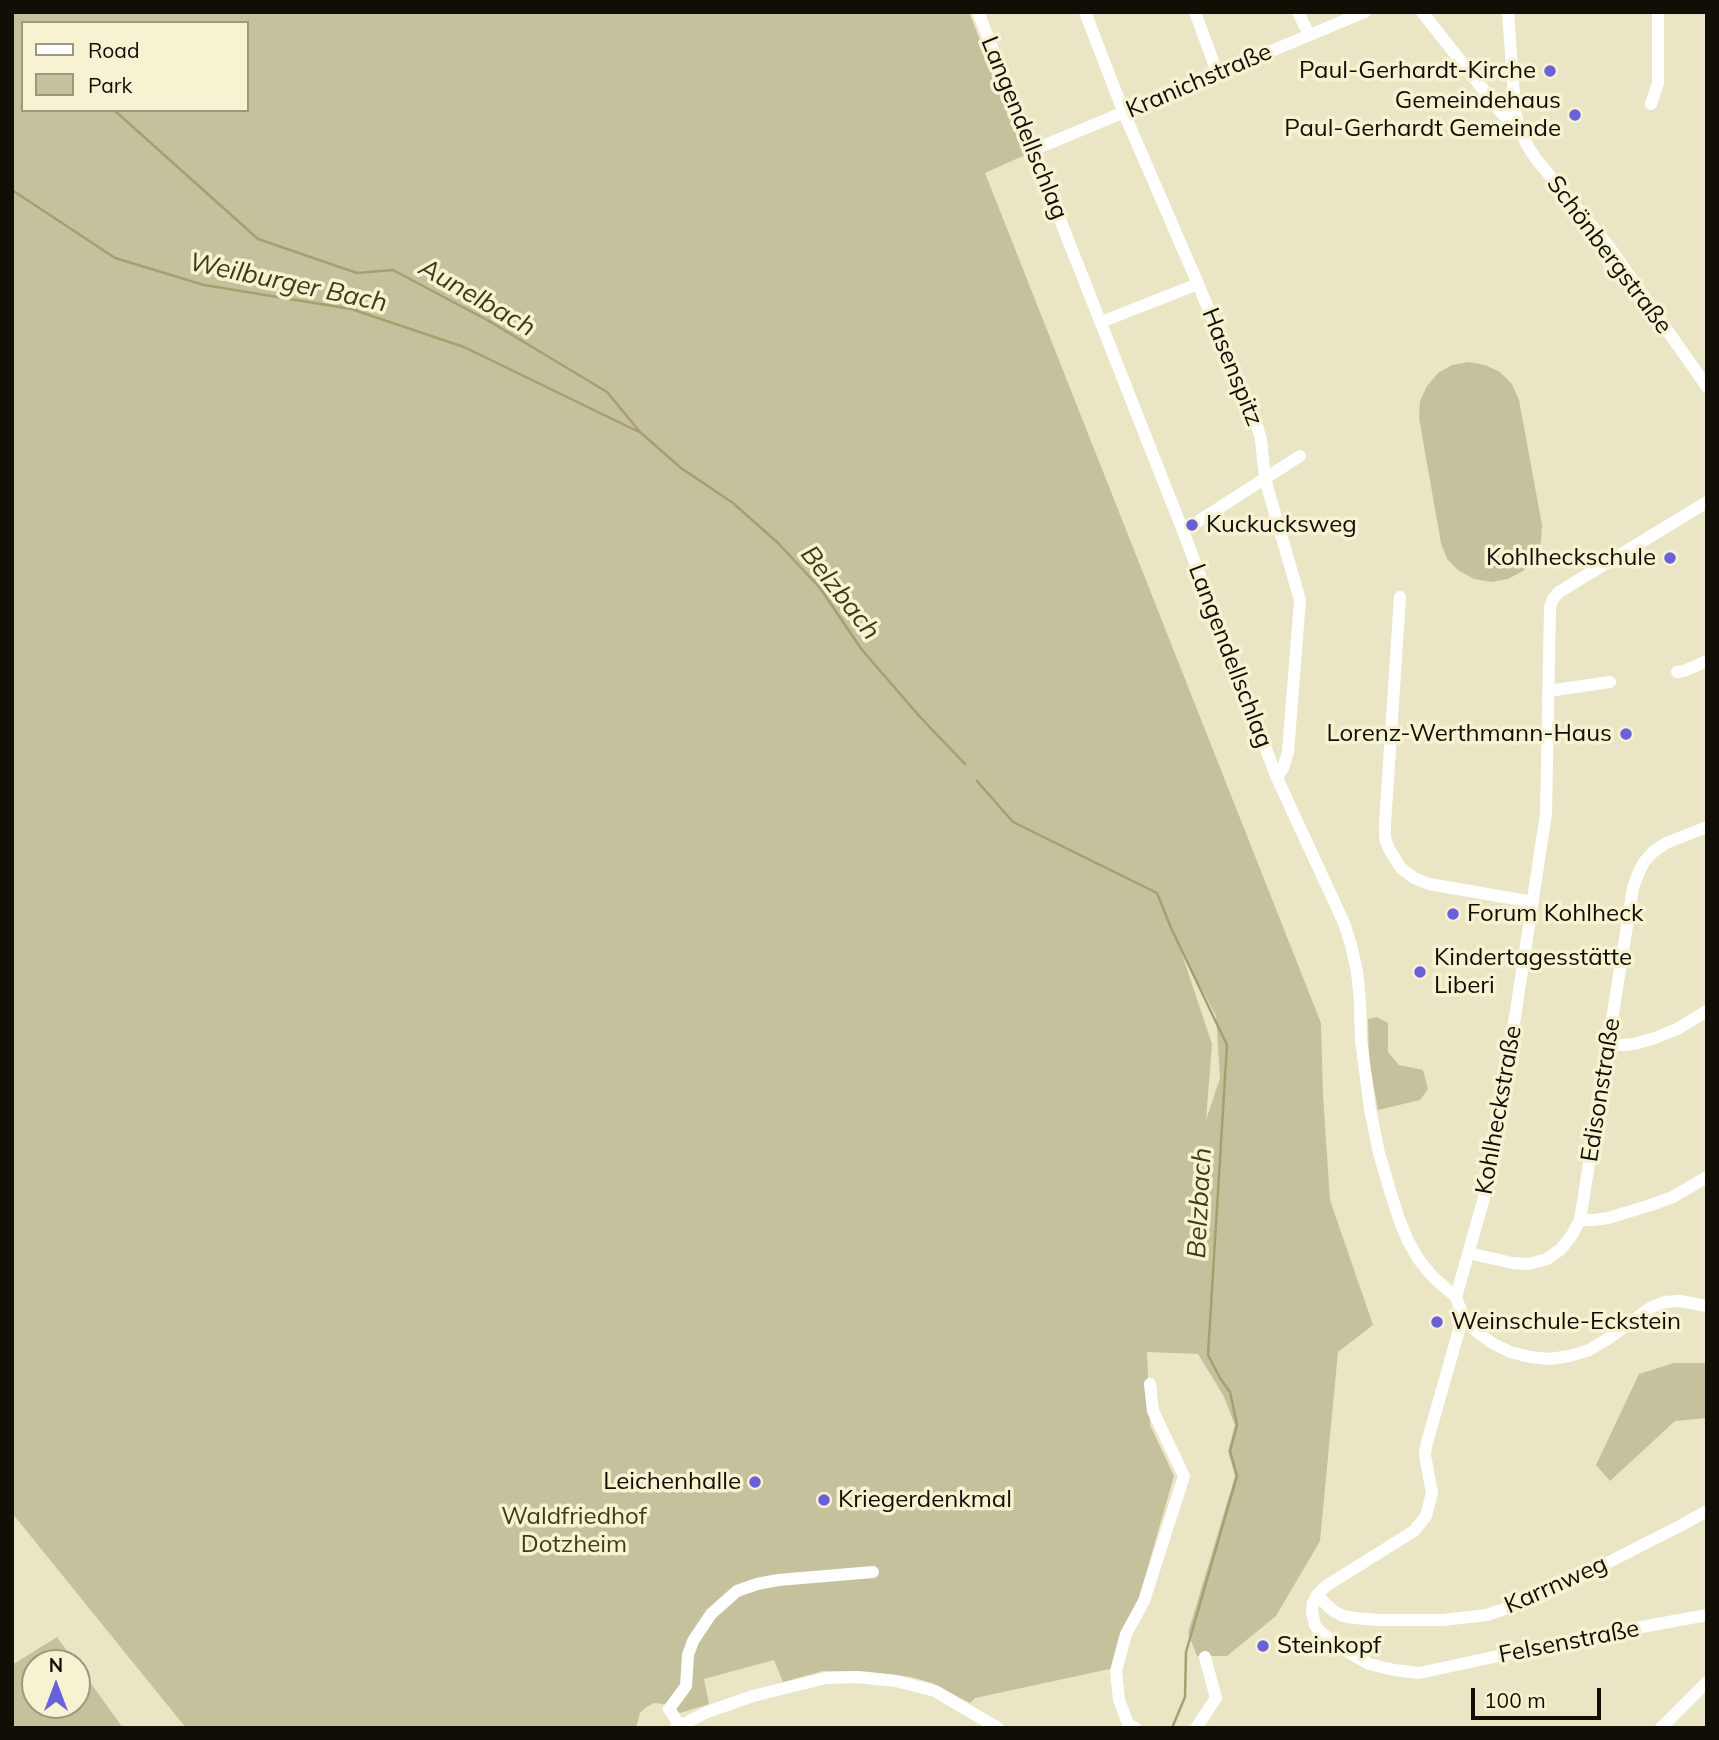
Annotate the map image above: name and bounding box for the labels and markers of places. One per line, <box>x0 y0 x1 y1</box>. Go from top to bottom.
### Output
place label: Paul-Gerhardt-Kirche <box>1299 57 1536 85</box>
marker: Paul-Gerhardt-Kirche <box>1542 63 1558 79</box>
place label: Gemeindehaus Paul-Gerhardt Gemeinde <box>1284 87 1561 143</box>
marker: Gemeindehaus Paul-Gerhardt Gemeinde <box>1567 107 1583 123</box>
place label: Kuckucksweg <box>1206 511 1357 539</box>
marker: Kuckucksweg <box>1184 517 1200 533</box>
place label: Kohlheckschule <box>1486 544 1656 572</box>
marker: Kohlheckschule <box>1662 550 1678 566</box>
place label: Lorenz-Werthmann-Haus <box>1326 720 1612 748</box>
marker: Lorenz-Werthmann-Haus <box>1618 726 1634 742</box>
place label: Forum Kohlheck <box>1467 900 1643 928</box>
marker: Forum Kohlheck <box>1445 906 1461 922</box>
place label: Kindertagesstätte Liberi <box>1434 944 1632 1000</box>
marker: Kindertagesstätte Liberi <box>1412 964 1428 980</box>
place label: Weinschule-Eckstein <box>1451 1308 1681 1336</box>
marker: Weinschule-Eckstein <box>1429 1314 1445 1330</box>
place label: Leichenhalle <box>603 1468 741 1496</box>
marker: Leichenhalle <box>747 1474 763 1490</box>
place label: Kriegerdenkmal <box>838 1486 1012 1514</box>
marker: Kriegerdenkmal <box>816 1492 832 1508</box>
place label: Steinkopf <box>1277 1632 1381 1660</box>
marker: Steinkopf <box>1255 1638 1271 1654</box>

